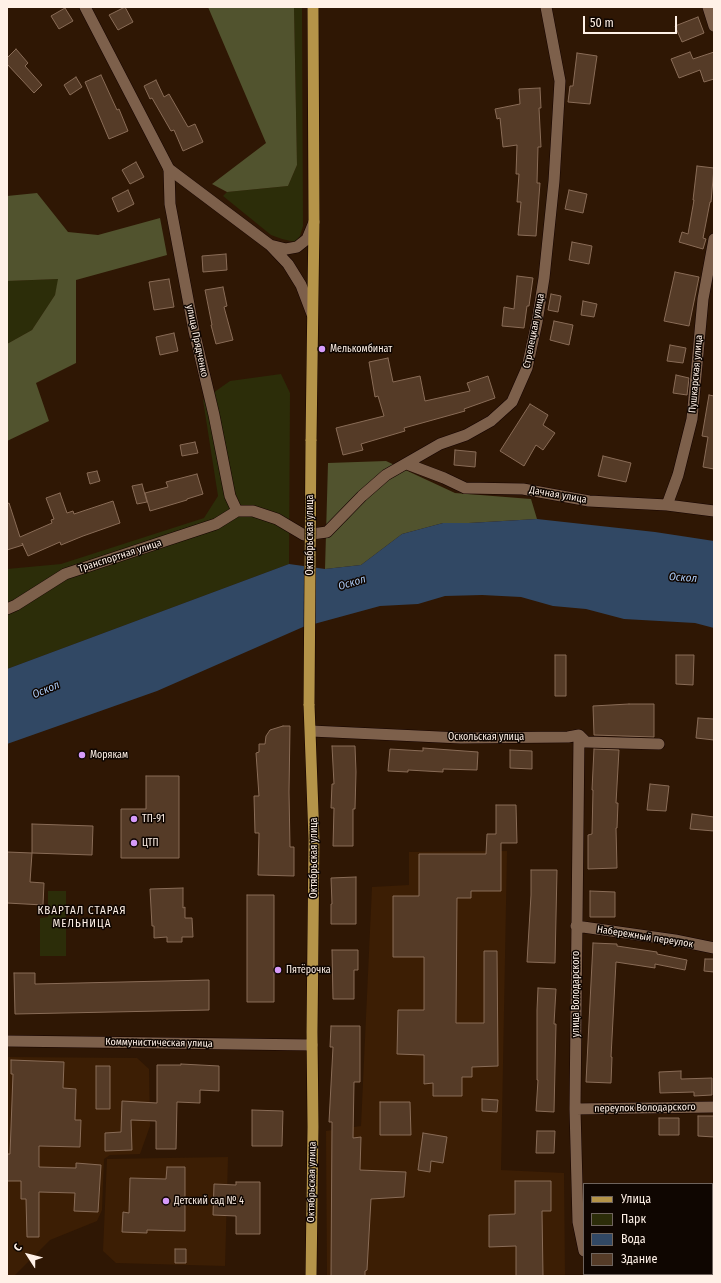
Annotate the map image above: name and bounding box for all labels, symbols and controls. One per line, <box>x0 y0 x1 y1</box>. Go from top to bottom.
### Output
scale bar <box>585 8 679 34</box>
text: 50 m <box>590 16 614 30</box>
street label: Стрелецкая улица <box>521 293 547 369</box>
street label: улица Прядченко <box>183 304 211 378</box>
street label: Пушкарская улица <box>687 334 705 414</box>
place label: Мелькомбинат <box>330 343 392 355</box>
marker: Мелькомбинат <box>317 344 327 354</box>
street label: Дачная улица <box>528 484 588 506</box>
street label: Октябрьская улица <box>304 494 316 576</box>
street label: Транспортная улица <box>77 537 163 575</box>
water label: Оскол <box>669 570 697 586</box>
water label: Оскол <box>337 573 367 593</box>
water label: Оскол <box>30 678 62 702</box>
street label: Оскольская улица <box>448 731 524 743</box>
place label: Морякам <box>90 749 128 761</box>
marker: Морякам <box>77 750 87 760</box>
place label: ТП-91 <box>142 813 165 825</box>
marker: ТП-91 <box>129 814 139 824</box>
street label: Октябрьская улица <box>308 817 320 899</box>
place label: ЦТП <box>142 837 159 849</box>
marker: ЦТП <box>129 838 139 848</box>
district label: КВАРТАЛ СТАРАЯ МЕЛЬНИЦА <box>37 904 127 930</box>
street label: Набережный переулок <box>596 923 694 951</box>
street label: улица Володарского <box>570 951 582 1037</box>
place label: Пятёрочка <box>286 964 331 976</box>
marker: Пятёрочка <box>273 965 283 975</box>
street label: Коммунистическая улица <box>105 1036 213 1050</box>
street label: переулок Володарского <box>594 1101 696 1115</box>
street label: Октябрьская улица <box>305 1141 319 1223</box>
legend <box>583 1183 713 1275</box>
text: Улица <box>621 1192 651 1206</box>
place label: Детский сад № 4 <box>174 1195 244 1207</box>
marker: Детский сад № 4 <box>161 1196 171 1206</box>
text: Парк <box>621 1212 646 1226</box>
text: Вода <box>621 1232 646 1246</box>
north arrow <box>8 1235 48 1275</box>
text: С <box>11 1242 25 1254</box>
text: Здание <box>621 1252 657 1266</box>

